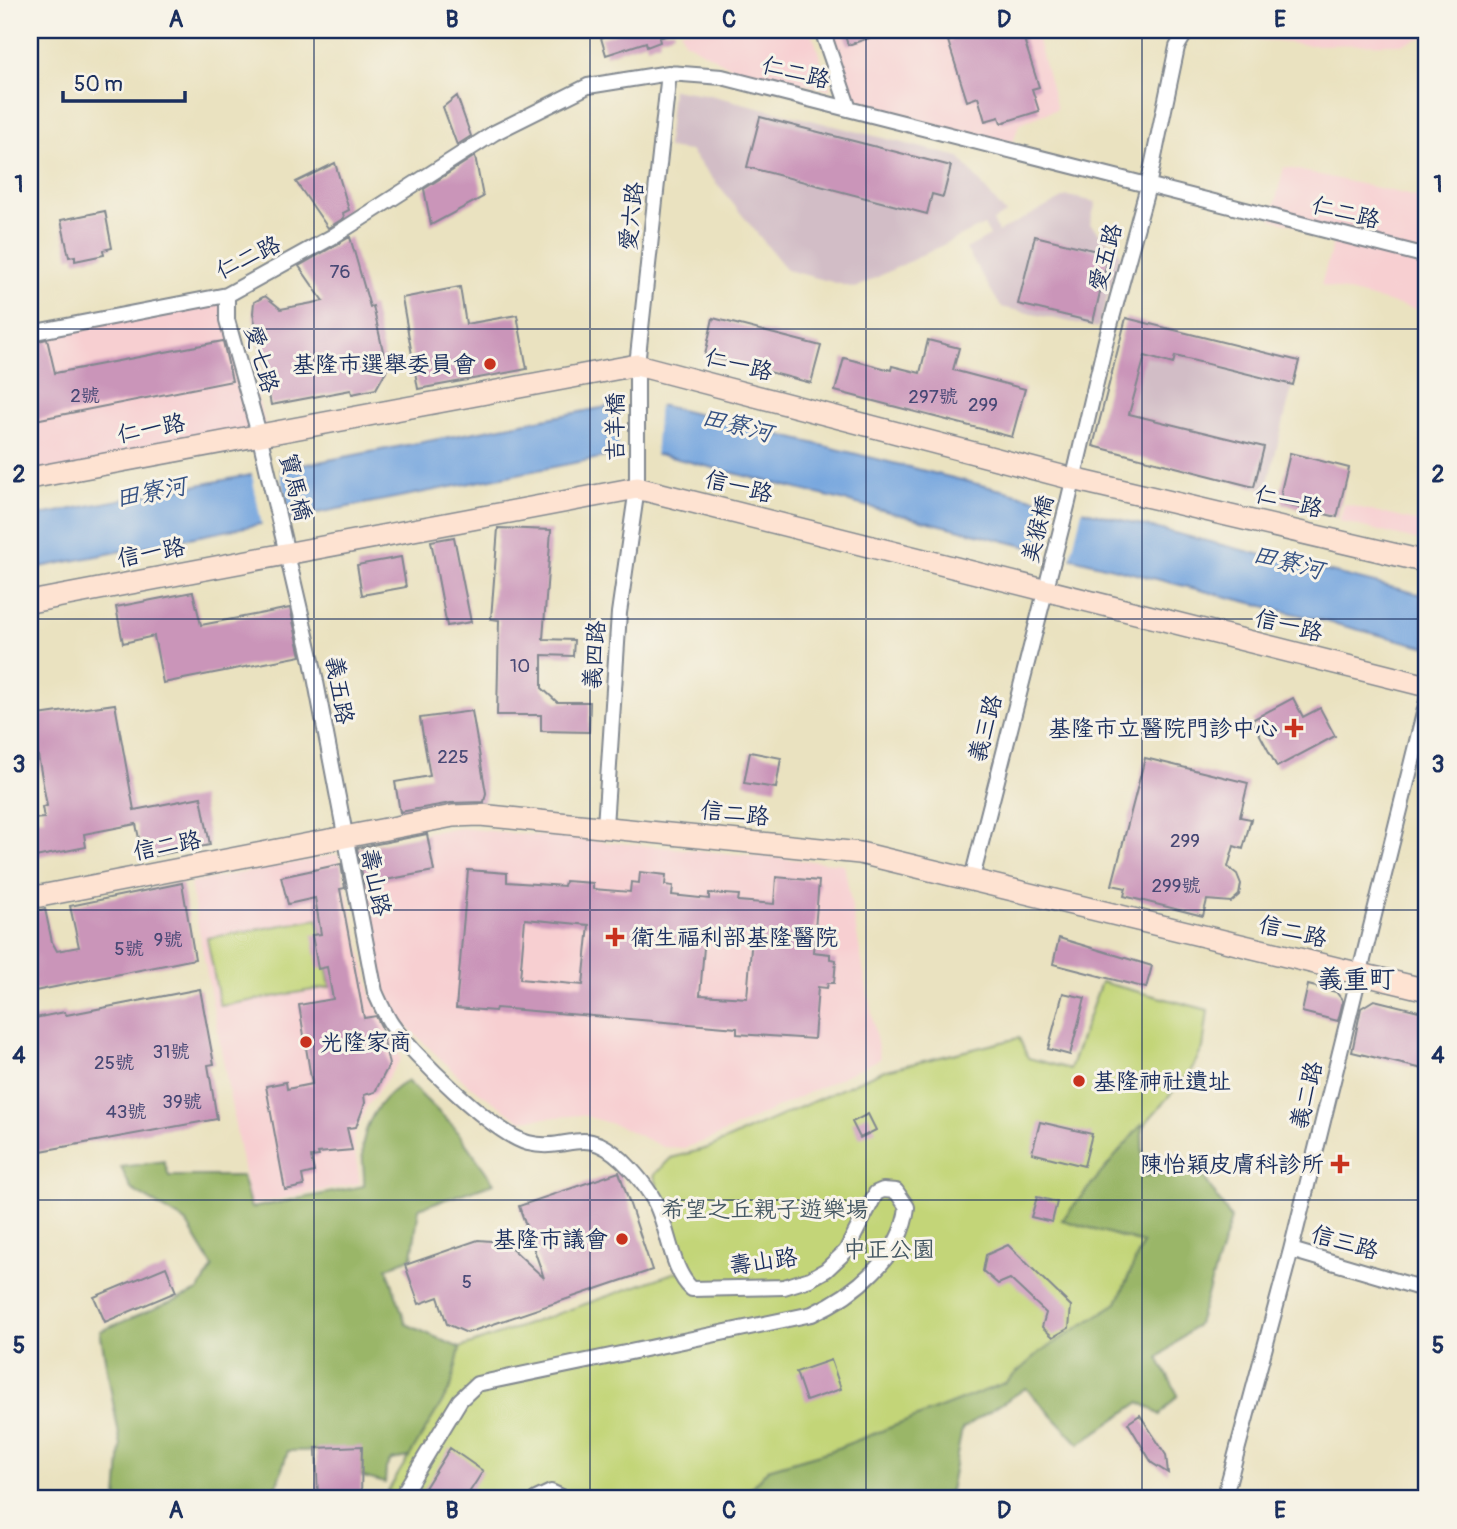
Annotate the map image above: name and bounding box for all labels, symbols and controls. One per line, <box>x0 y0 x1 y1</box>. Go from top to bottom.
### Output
text: A <box>169 5 184 34</box>
text: B <box>445 5 459 34</box>
text: C <box>722 5 736 34</box>
text: D <box>997 5 1011 34</box>
text: E <box>1274 5 1286 34</box>
street label: 仁二路 <box>759 50 833 95</box>
scale bar <box>63 60 186 104</box>
text: 50 m <box>74 71 123 98</box>
text: 1 <box>15 170 24 199</box>
text: 1 <box>1434 170 1443 199</box>
street label: 愛六路 <box>613 180 650 252</box>
street label: 仁二路 <box>1309 190 1383 235</box>
street label: 愛五路 <box>1083 220 1128 294</box>
street label: 仁二路 <box>211 229 286 286</box>
house number: 76 <box>329 260 351 284</box>
street label: 愛七路 <box>238 322 285 396</box>
street label: 仁一路 <box>702 342 776 387</box>
place label: 基隆市選舉委員會 <box>292 350 476 379</box>
marker: 基隆市選舉委員會 <box>482 356 498 372</box>
house number: 2號 <box>70 384 100 408</box>
house number: 297號 <box>908 385 958 409</box>
street label: 吉羊橋 <box>601 393 630 462</box>
house number: 299 <box>968 393 998 417</box>
water label: 田寮河 <box>698 403 779 449</box>
street label: 仁一路 <box>114 408 188 449</box>
street label: 寶馬橋 <box>273 450 318 524</box>
text: 2 <box>13 460 26 489</box>
text: 2 <box>1432 460 1445 489</box>
street label: 信一路 <box>702 464 776 509</box>
water label: 田寮河 <box>113 471 193 514</box>
street label: 仁一路 <box>1252 479 1326 524</box>
street label: 美猴橋 <box>1015 492 1060 566</box>
street label: 信一路 <box>114 532 188 573</box>
water label: 田寮河 <box>1249 540 1330 586</box>
street label: 信一路 <box>1252 603 1326 648</box>
street label: 義四路 <box>578 620 611 690</box>
street label: 義五路 <box>319 654 360 727</box>
house number: 10 <box>510 654 530 678</box>
street label: 義三路 <box>963 691 1008 765</box>
place label: 基隆市立醫院門診中心 <box>1048 714 1278 743</box>
marker: 基隆市立醫院門診中心 <box>1284 718 1304 738</box>
house number: 225 <box>437 745 469 769</box>
text: 3 <box>13 750 25 779</box>
text: 3 <box>1432 750 1444 779</box>
street label: 信二路 <box>699 795 771 832</box>
street label: 信二路 <box>130 825 204 866</box>
house number: 299 <box>1170 829 1200 853</box>
street label: 壽山路 <box>354 845 397 919</box>
house number: 299號 <box>1151 874 1201 898</box>
street label: 信二路 <box>1256 910 1330 953</box>
place label: 衛生福利部基隆醫院 <box>631 923 838 952</box>
marker: 衛生福利部基隆醫院 <box>605 927 625 947</box>
house number: 9號 <box>154 928 182 952</box>
house number: 5號 <box>114 937 144 961</box>
district label: 義重町 <box>1317 964 1395 996</box>
place label: 光隆家商 <box>320 1028 412 1057</box>
marker: 光隆家商 <box>298 1034 314 1050</box>
house number: 31號 <box>152 1040 190 1064</box>
text: 4 <box>12 1041 26 1070</box>
text: 4 <box>1431 1041 1445 1070</box>
house number: 25號 <box>94 1051 134 1075</box>
street label: 義二路 <box>1284 1058 1329 1132</box>
place label: 基隆神社遺址 <box>1093 1067 1231 1096</box>
marker: 基隆神社遺址 <box>1071 1073 1087 1089</box>
house number: 39號 <box>162 1090 202 1114</box>
house number: 43號 <box>106 1100 146 1124</box>
place label: 陳怡穎皮膚科診所 <box>1140 1150 1324 1179</box>
marker: 陳怡穎皮膚科診所 <box>1330 1154 1350 1174</box>
park label: 希望之丘親子遊樂場 <box>662 1195 869 1224</box>
street label: 信三路 <box>1308 1219 1382 1266</box>
place label: 基隆市議會 <box>493 1225 608 1254</box>
marker: 基隆市議會 <box>614 1231 630 1247</box>
park label: 中正公園 <box>843 1235 935 1264</box>
street label: 壽山路 <box>727 1242 799 1281</box>
house number: 5 <box>462 1270 472 1294</box>
text: 5 <box>13 1331 25 1360</box>
text: 5 <box>1432 1331 1444 1360</box>
text: A <box>169 1496 184 1525</box>
text: B <box>445 1496 459 1525</box>
text: C <box>722 1496 736 1525</box>
text: D <box>997 1496 1011 1525</box>
text: E <box>1274 1496 1286 1525</box>

